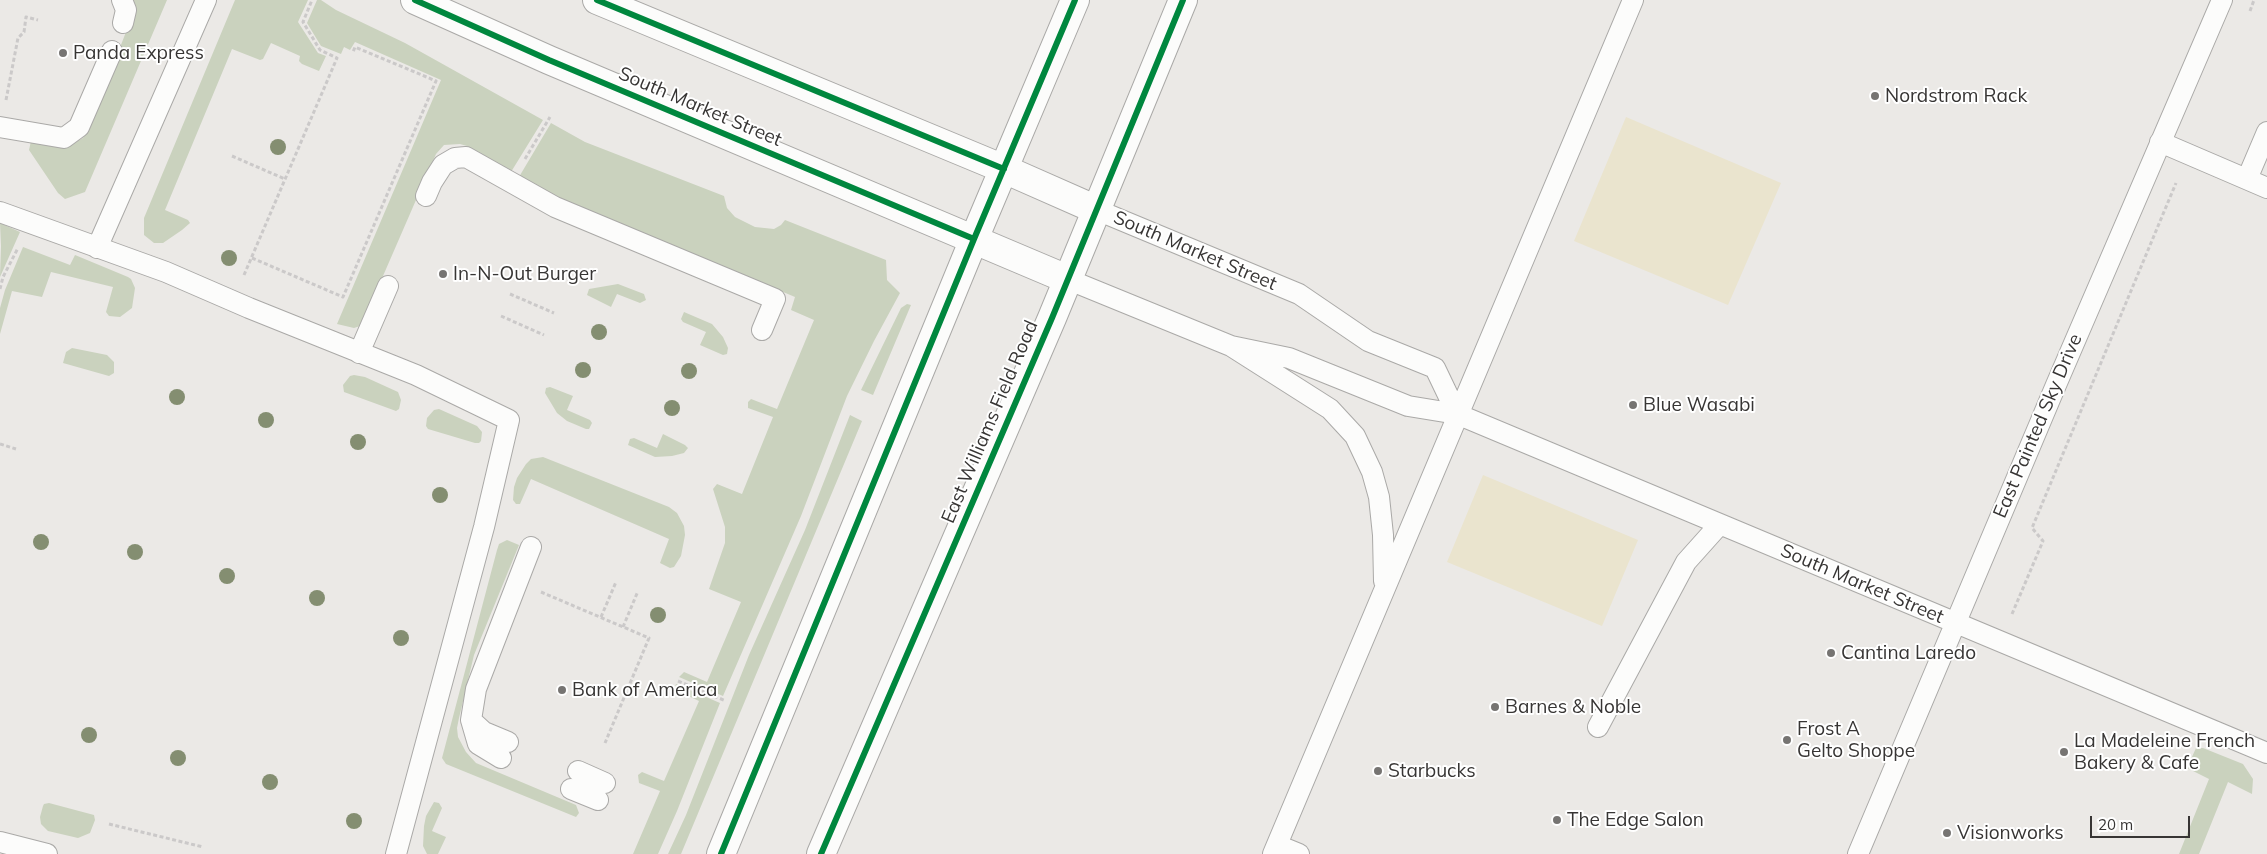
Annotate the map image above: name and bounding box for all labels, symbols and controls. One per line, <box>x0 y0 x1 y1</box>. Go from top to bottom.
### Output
place label: Panda Express <box>73 42 204 64</box>
marker: Panda Express <box>57 47 69 59</box>
street label: South Market Street <box>615 62 785 152</box>
place label: Nordstrom Rack <box>1885 85 2027 107</box>
marker: Nordstrom Rack <box>1869 90 1881 102</box>
street label: South Market Street <box>1110 206 1280 296</box>
place label: In-N-Out Burger <box>453 263 596 285</box>
marker: In-N-Out Burger <box>437 268 449 280</box>
street label: East Williams Field Road <box>937 317 1043 527</box>
street label: East Painted Sky Drive <box>1989 330 2087 522</box>
place label: Blue Wasabi <box>1643 394 1755 416</box>
marker: Blue Wasabi <box>1627 399 1639 411</box>
street label: South Market Street <box>1777 539 1947 629</box>
place label: Cantina Laredo <box>1841 642 1976 664</box>
marker: Cantina Laredo <box>1825 647 1837 659</box>
place label: Bank of America <box>572 679 717 701</box>
marker: Bank of America <box>556 684 568 696</box>
place label: Barnes & Noble <box>1505 696 1641 718</box>
marker: Barnes & Noble <box>1489 701 1501 713</box>
place label: Frost A Gelto Shoppe <box>1797 718 1915 762</box>
place label: La Madeleine French Bakery & Cafe <box>2074 730 2255 774</box>
marker: Frost A Gelto Shoppe <box>1781 734 1793 746</box>
marker: La Madeleine French Bakery & Cafe <box>2058 746 2070 758</box>
place label: Starbucks <box>1388 760 1476 782</box>
marker: Starbucks <box>1372 765 1384 777</box>
scale bar <box>2092 806 2192 838</box>
place label: The Edge Salon <box>1567 809 1704 831</box>
marker: The Edge Salon <box>1551 814 1563 826</box>
text: 20 m <box>2098 815 2133 834</box>
place label: Visionworks <box>1957 822 2064 844</box>
marker: Visionworks <box>1941 827 1953 839</box>

